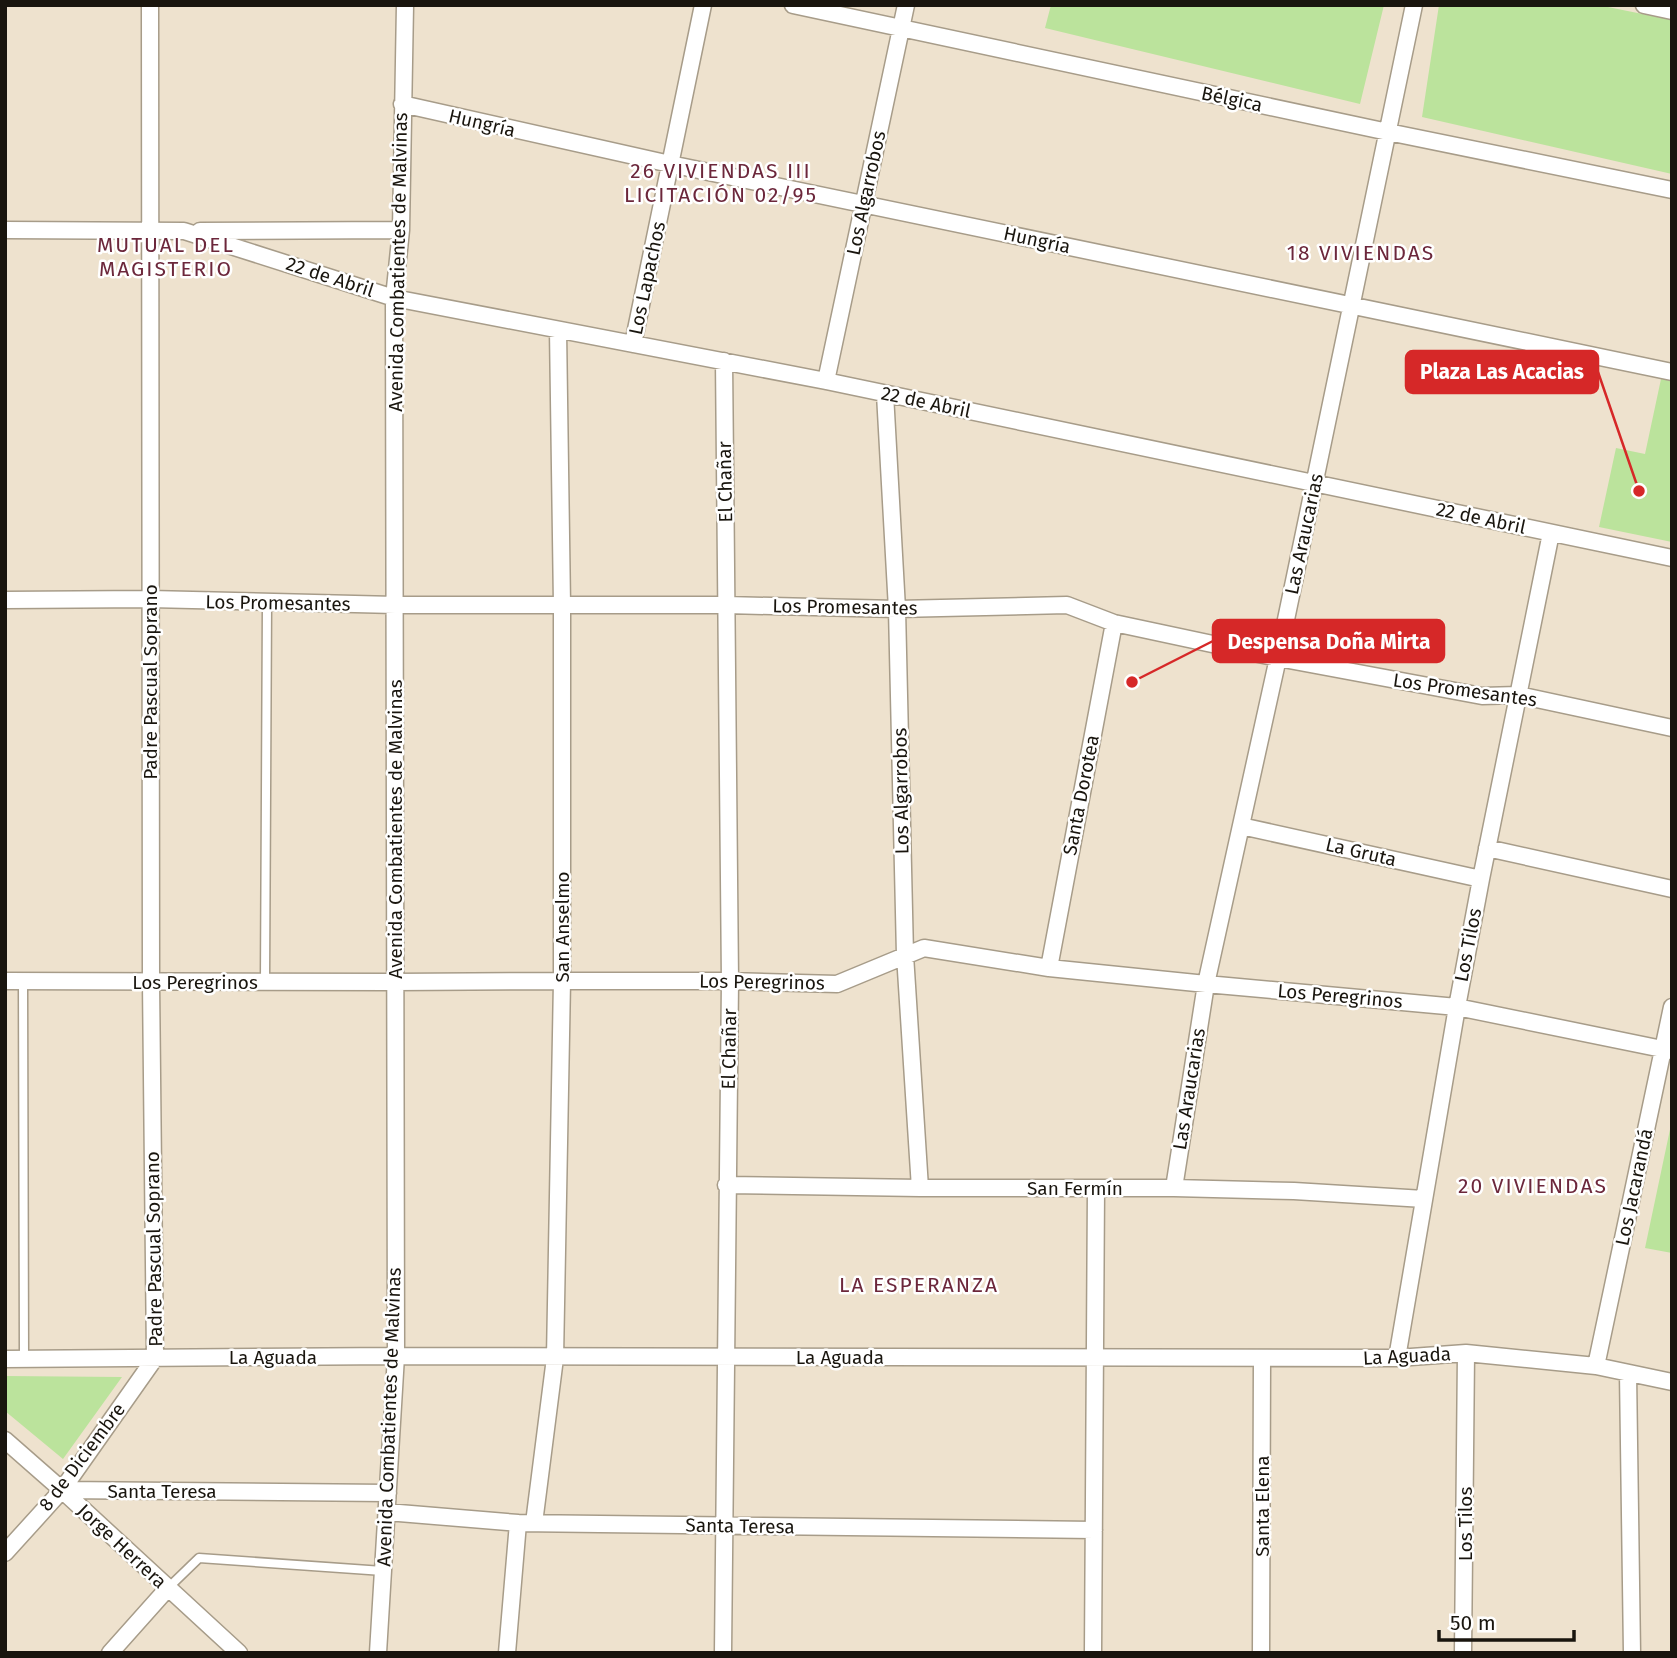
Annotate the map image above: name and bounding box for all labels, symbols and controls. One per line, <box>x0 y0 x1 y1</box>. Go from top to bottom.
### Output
street label: Bélgica <box>1199 81 1265 117</box>
street label: Hungría <box>446 104 518 142</box>
street label: Avenida Combatientes de Malvinas <box>384 112 412 412</box>
street label: Los Algarrobos <box>842 128 890 257</box>
district label: 26 VIVIENDAS III LICITACIÓN 02/95 <box>624 158 818 208</box>
street label: Los Lapachos <box>624 219 670 337</box>
street label: Hungría <box>1001 222 1073 258</box>
district label: MUTUAL DEL MAGISTERIO <box>97 232 235 282</box>
district label: 18 VIVIENDAS <box>1287 240 1435 266</box>
street label: 22 de Abril <box>283 252 377 302</box>
callout: Plaza Las Acacias <box>1406 351 1598 393</box>
text: Plaza Las Acacias <box>1420 359 1584 385</box>
street label: 22 de Abril <box>879 381 973 423</box>
street label: El Chañar <box>713 440 737 523</box>
street label: Las Araucarias <box>1280 471 1328 597</box>
street label: 22 de Abril <box>1434 497 1528 539</box>
street label: Padre Pascual Soprano <box>139 584 162 780</box>
street label: Los Promesantes <box>205 590 351 616</box>
street label: Los Promesantes <box>772 594 918 620</box>
callout: Despensa Doña Mirta <box>1213 620 1444 662</box>
text: Despensa Doña Mirta <box>1228 629 1430 655</box>
street label: Los Promesantes <box>1392 669 1539 712</box>
street label: Avenida Combatientes de Malvinas <box>384 679 407 979</box>
street label: Los Algarrobos <box>888 727 914 855</box>
street label: Santa Dorotea <box>1058 733 1104 857</box>
street label: La Gruta <box>1323 833 1399 871</box>
street label: San Anselmo <box>551 871 574 983</box>
street label: Los Tilos <box>1450 906 1486 984</box>
street label: Los Peregrinos <box>699 969 825 995</box>
street label: Los Peregrinos <box>132 971 258 994</box>
street label: Los Peregrinos <box>1276 979 1404 1013</box>
street label: El Chañar <box>717 1007 741 1090</box>
street label: Las Araucarias <box>1168 1026 1210 1152</box>
street label: Los Jacarandá <box>1610 1126 1658 1248</box>
street label: Padre Pascual Soprano <box>141 1151 167 1347</box>
district label: 20 VIVIENDAS <box>1458 1173 1608 1199</box>
street label: San Fermín <box>1027 1177 1123 1200</box>
street label: Avenida Combatientes de Malvinas <box>372 1267 406 1567</box>
district label: LA ESPERANZA <box>839 1272 999 1298</box>
street label: La Aguada <box>1362 1342 1452 1370</box>
street label: La Aguada <box>229 1346 317 1369</box>
street label: La Aguada <box>796 1346 884 1369</box>
street label: 8 de Diciembre <box>34 1398 130 1516</box>
street label: Santa Elena <box>1251 1455 1274 1557</box>
street label: Santa Teresa <box>107 1480 217 1503</box>
street label: Los Tilos <box>1454 1487 1477 1561</box>
street label: Jorge Herrera <box>73 1499 171 1593</box>
street label: Santa Teresa <box>685 1514 795 1538</box>
scale bar <box>1439 1598 1574 1642</box>
text: 50 m <box>1450 1610 1496 1636</box>

